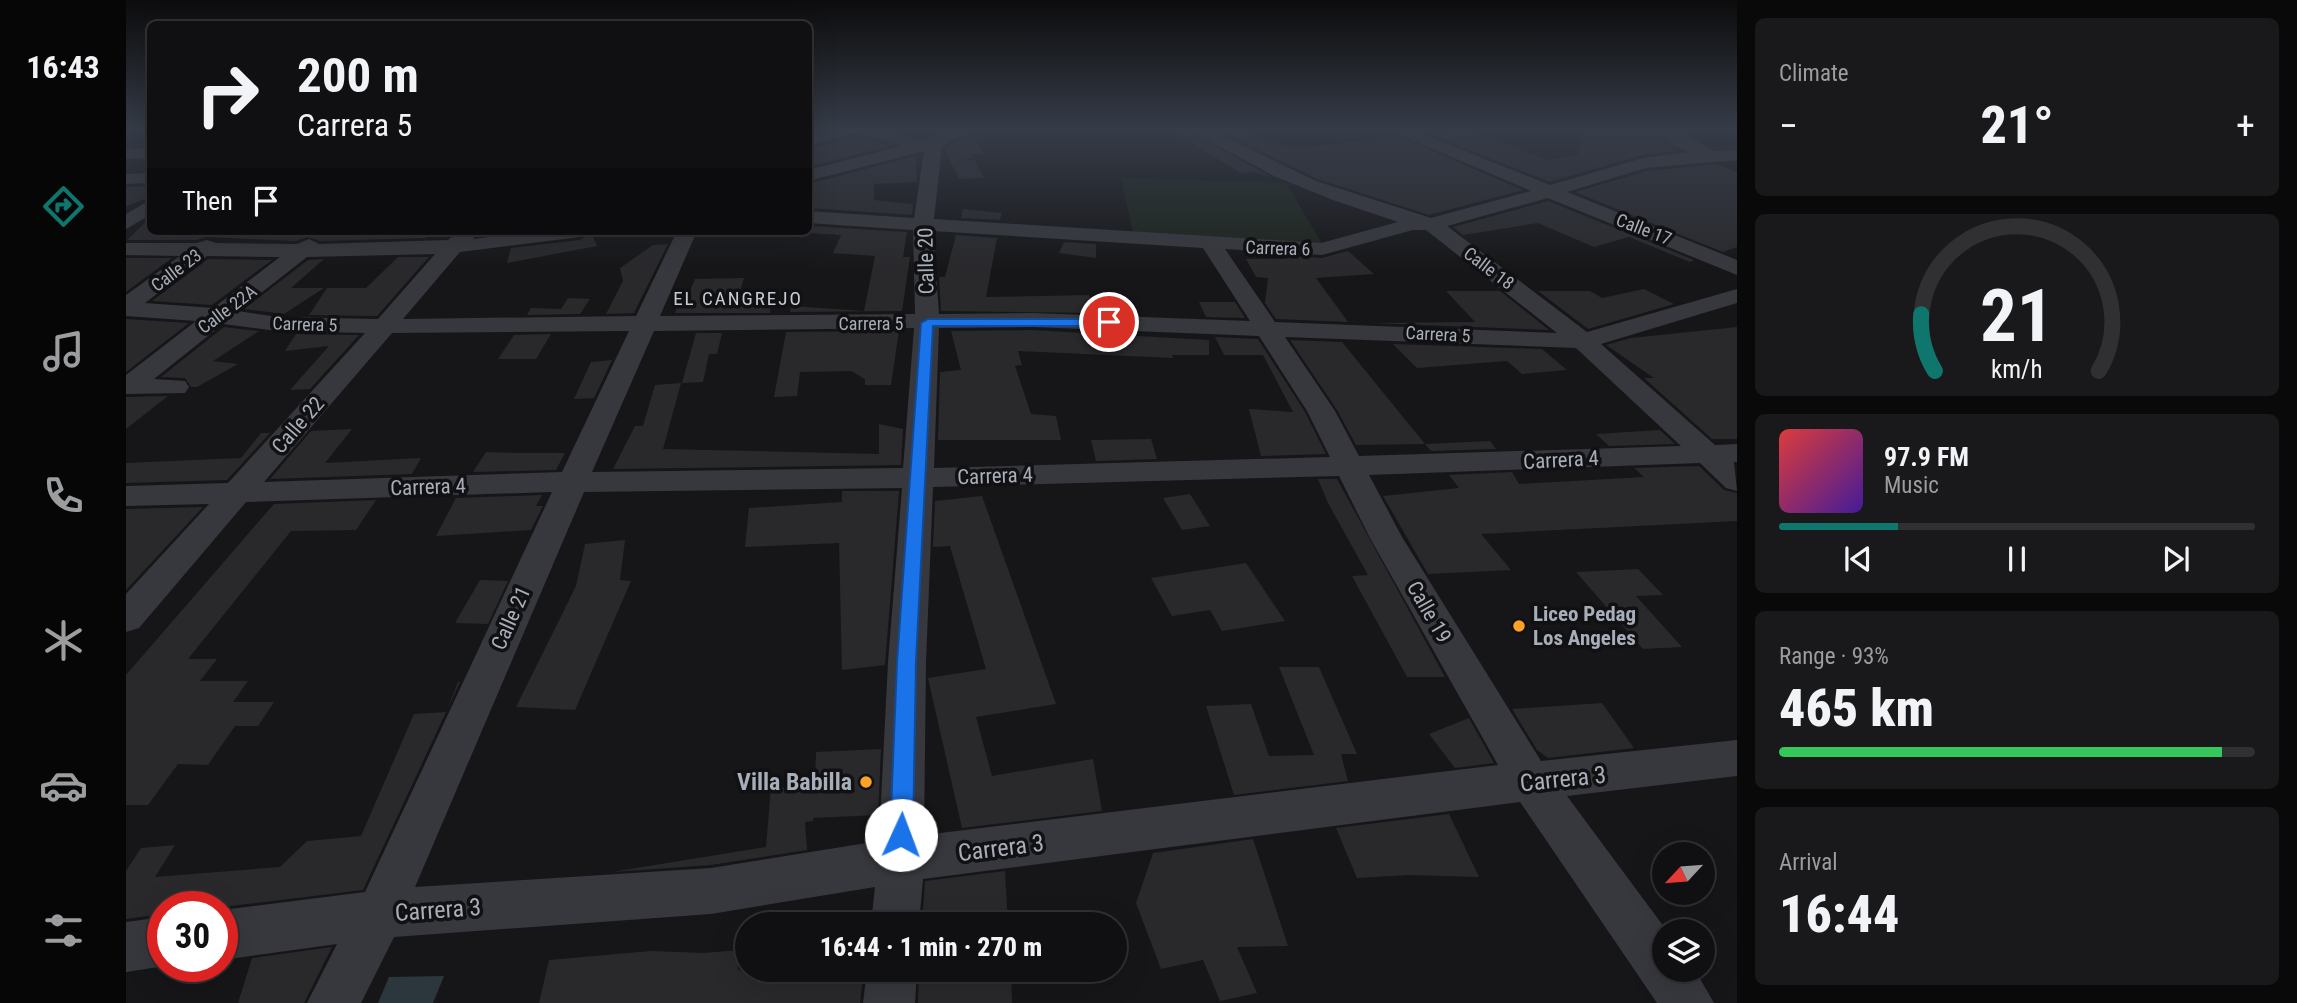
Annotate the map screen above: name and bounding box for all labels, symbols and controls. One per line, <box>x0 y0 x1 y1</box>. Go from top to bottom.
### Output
text: 200 m <box>297 47 419 104</box>
text: 16:43 <box>26 48 100 86</box>
icon: right <box>182 49 273 140</box>
text: Climate <box>1779 60 1849 87</box>
text: 21° <box>1980 95 2054 156</box>
text: − <box>1779 104 1798 148</box>
text: + <box>2236 104 2255 148</box>
text: Carrera 5 <box>297 106 412 144</box>
icon: directions <box>39 182 88 231</box>
icon: arrive <box>247 182 285 220</box>
text: Then <box>182 186 233 216</box>
street label: Calle 17 <box>1613 209 1675 249</box>
street label: Calle 20 <box>913 227 939 295</box>
street label: Carrera 6 <box>1245 236 1311 260</box>
street label: Calle 18 <box>1460 242 1518 294</box>
street label: Calle 23 <box>147 244 205 296</box>
text: 21 <box>1980 274 2054 360</box>
street label: Calle 22A <box>194 280 261 338</box>
district label: EL CANGREJO <box>673 287 803 310</box>
pin <box>1079 292 1139 352</box>
icon: arrive <box>1090 303 1128 341</box>
street label: Carrera 5 <box>272 312 338 336</box>
street label: Carrera 5 <box>839 313 904 334</box>
street label: Carrera 5 <box>1405 322 1471 346</box>
icon: music <box>39 327 88 376</box>
text: km/h <box>1991 355 2043 384</box>
street label: Calle 22 <box>267 392 329 458</box>
text: 97.9 FM <box>1884 442 1969 472</box>
street label: Carrera 4 <box>1523 446 1599 474</box>
street label: Carrera 4 <box>957 463 1033 489</box>
icon: phone <box>39 471 88 520</box>
text: Music <box>1884 472 1939 499</box>
street label: Carrera 4 <box>390 474 466 500</box>
icon: previous <box>1839 540 1877 578</box>
icon: pause <box>1998 540 2036 578</box>
icon: next <box>2157 540 2195 578</box>
street label: Calle 19 <box>1402 577 1456 647</box>
street label: Calle 21 <box>486 583 536 653</box>
place label: Liceo Pedag Los Angeles <box>1533 602 1636 650</box>
icon: climate <box>39 616 88 665</box>
marker: Liceo Pedag Los Angeles <box>1511 618 1527 634</box>
text: Range · 93% <box>1779 643 1889 670</box>
text: 465 km <box>1779 678 1934 739</box>
icon: car <box>39 761 88 810</box>
street label: Carrera 3 <box>1519 761 1607 797</box>
place label: Villa Babilla <box>737 768 852 796</box>
marker: Villa Babilla <box>858 774 874 790</box>
position arrow <box>864 798 938 872</box>
street label: Carrera 3 <box>956 829 1046 867</box>
north arrow <box>1652 842 1715 905</box>
map controls <box>1652 842 1715 982</box>
text: Arrival <box>1779 849 1838 876</box>
text: 16:44 <box>1779 884 1899 945</box>
speed limit sign: 30 <box>147 891 238 982</box>
street label: Carrera 3 <box>394 893 482 927</box>
icon: filters <box>39 906 88 955</box>
button: layers <box>1652 919 1715 982</box>
text: 16:44 · 1 min · 270 m <box>820 932 1042 962</box>

